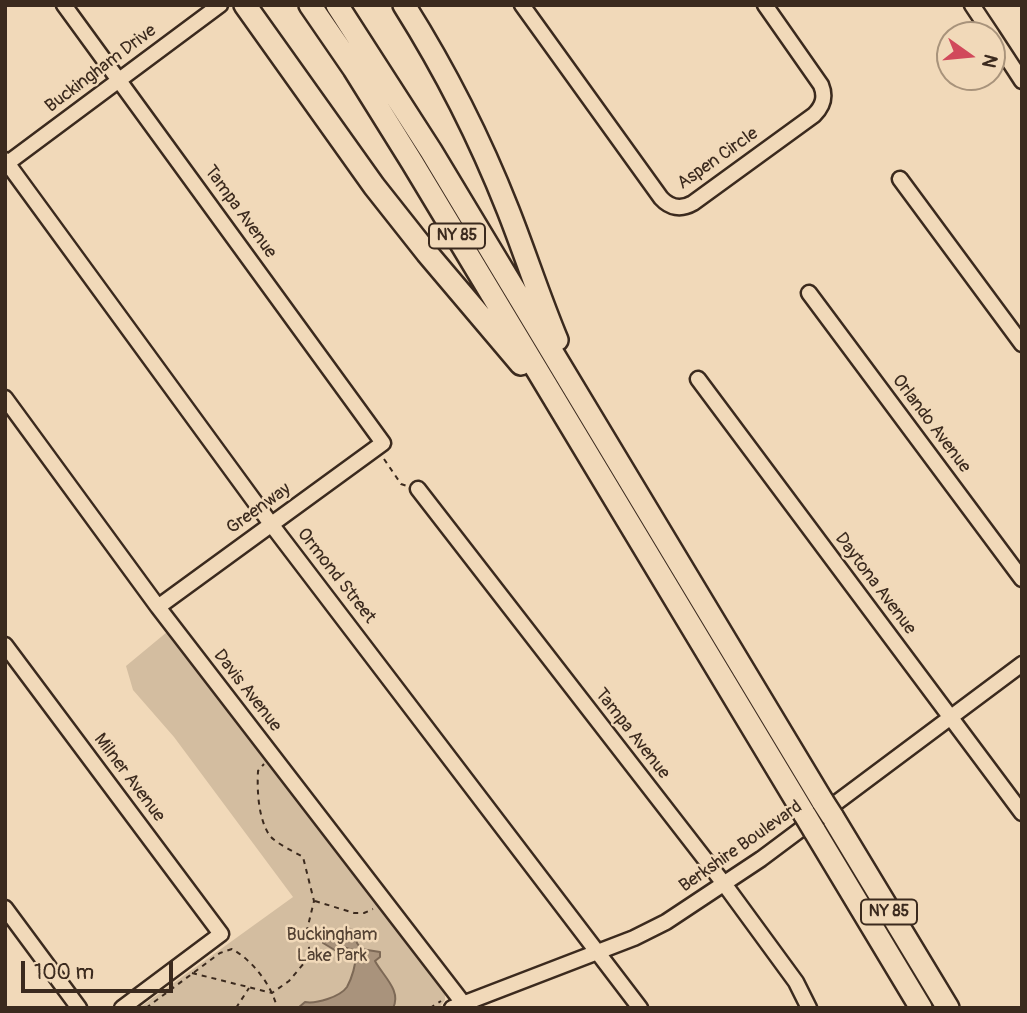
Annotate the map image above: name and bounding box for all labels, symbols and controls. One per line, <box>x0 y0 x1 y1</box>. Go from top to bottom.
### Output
street label: Buckingham Drive <box>41 20 161 118</box>
north arrow <box>936 21 1006 91</box>
text: N <box>976 52 1003 70</box>
street label: Aspen Circle <box>673 123 763 195</box>
street label: Tampa Avenue <box>199 161 281 263</box>
road number: NY 85 <box>429 224 485 248</box>
street label: Orlando Avenue <box>887 371 975 477</box>
street label: Greenway <box>223 479 295 539</box>
street label: Ormond Street <box>292 524 380 628</box>
street label: Daytona Avenue <box>830 529 920 639</box>
street label: Davis Avenue <box>208 646 286 736</box>
street label: Tampa Avenue <box>590 684 674 784</box>
street label: Milner Avenue <box>89 730 169 826</box>
street label: Berkshire Boulevard <box>675 797 807 897</box>
road number: NY 85 <box>861 900 917 924</box>
park label: Buckingham Lake Park <box>286 924 378 967</box>
scale bar <box>24 946 177 990</box>
text: 100 m <box>34 959 94 986</box>

